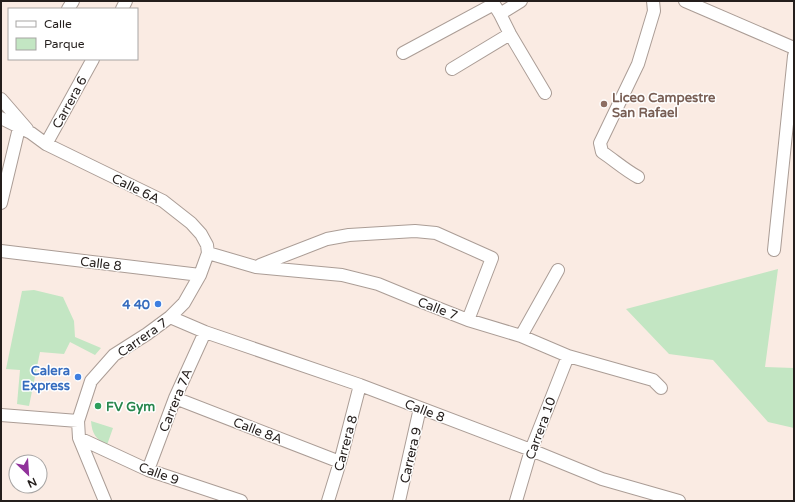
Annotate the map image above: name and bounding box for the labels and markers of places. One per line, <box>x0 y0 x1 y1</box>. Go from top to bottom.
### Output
place label: Liceo Campestre San Rafael <box>612 90 716 121</box>
marker: Liceo Campestre San Rafael <box>599 99 609 109</box>
place label: 4 40 <box>122 297 150 313</box>
marker: 4 40 <box>153 299 163 309</box>
place label: Calera Express <box>22 363 70 394</box>
marker: Calera Express <box>73 372 83 382</box>
place label: FV Gym <box>106 399 155 415</box>
marker: FV Gym <box>93 401 103 411</box>

